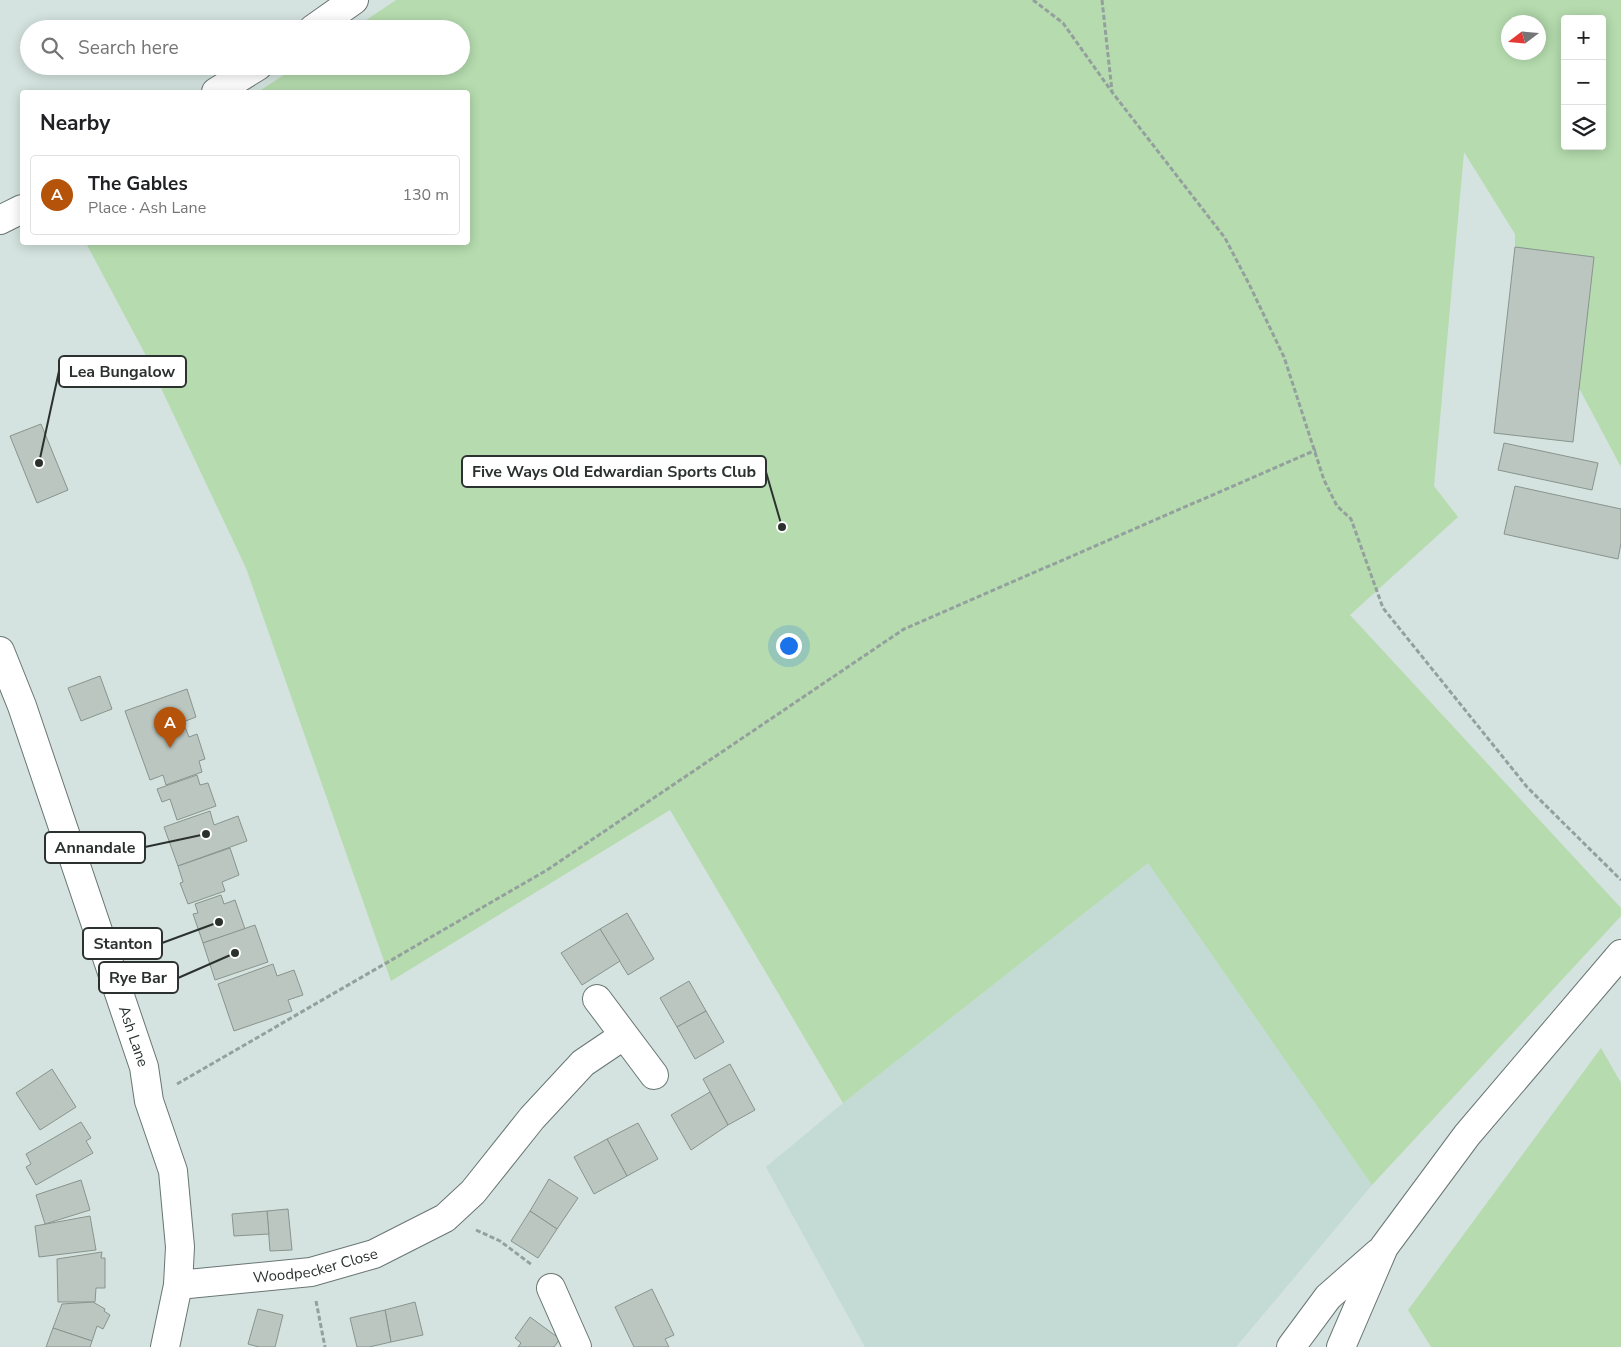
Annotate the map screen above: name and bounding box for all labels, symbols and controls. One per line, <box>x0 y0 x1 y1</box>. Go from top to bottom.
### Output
north arrow <box>1501 15 1546 60</box>
map controls <box>1561 15 1606 150</box>
button: + <box>1561 15 1606 60</box>
search box <box>20 20 470 75</box>
icon: search <box>38 34 66 62</box>
text: Search here <box>78 35 179 61</box>
button: − <box>1561 60 1606 105</box>
button: layers <box>1561 105 1606 150</box>
text: Nearby <box>40 109 110 137</box>
text: The Gables <box>88 171 188 197</box>
text: A <box>51 184 63 206</box>
text: 130 m <box>402 184 449 206</box>
text: Place · Ash Lane <box>88 197 206 219</box>
callout: Lea Bungalow <box>59 356 186 387</box>
text: Lea Bungalow <box>69 361 176 383</box>
callout: Five Ways Old Edwardian Sports Club <box>462 456 766 487</box>
text: Five Ways Old Edwardian Sports Club <box>472 461 756 483</box>
your location <box>776 633 802 659</box>
pin: A <box>154 707 186 748</box>
callout: Annandale <box>45 832 145 863</box>
text: Annandale <box>55 837 136 859</box>
callout: Stanton <box>83 928 162 959</box>
text: Stanton <box>94 933 152 955</box>
callout: Rye Bar <box>99 962 178 993</box>
text: Rye Bar <box>109 967 168 989</box>
street label: Ash Lane <box>114 1003 153 1070</box>
street label: Woodpecker Close <box>252 1243 380 1288</box>

